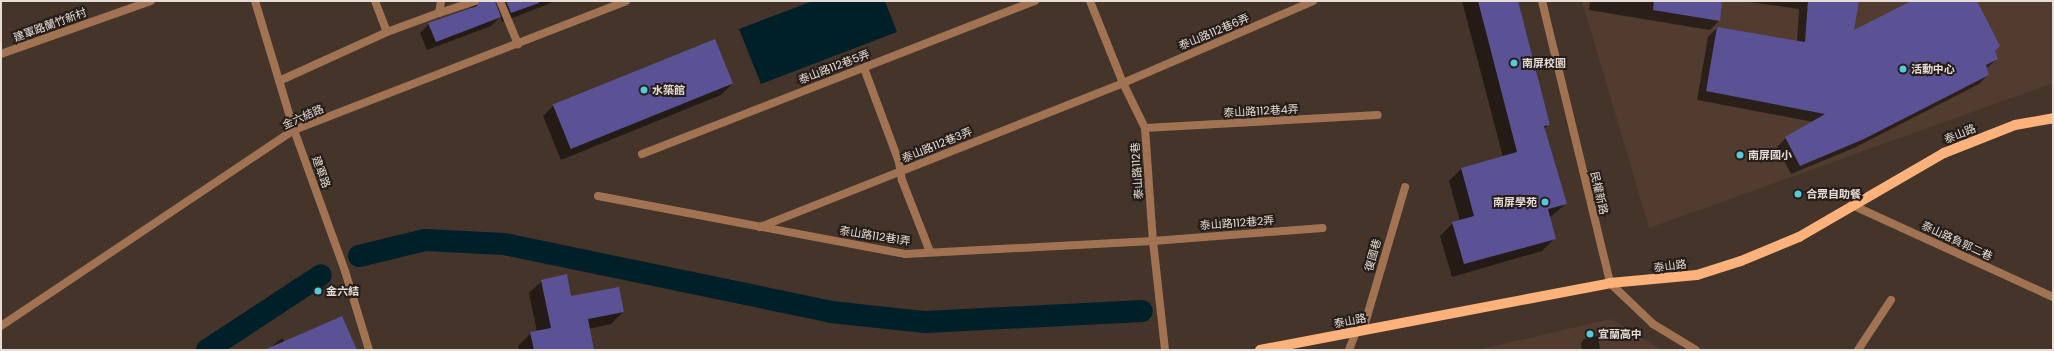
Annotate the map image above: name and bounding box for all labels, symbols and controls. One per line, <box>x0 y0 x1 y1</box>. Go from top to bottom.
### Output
street label: 建軍路蘭竹新村 <box>12 6 88 44</box>
street label: 泰山路112巷6弄 <box>1177 11 1251 53</box>
street label: 泰山路112巷5弄 <box>796 47 872 87</box>
place label: 南屏校園 <box>1522 56 1566 70</box>
marker: 南屏校園 <box>1509 58 1519 68</box>
place label: 活動中心 <box>1911 62 1955 76</box>
marker: 活動中心 <box>1898 64 1908 74</box>
place label: 水築館 <box>652 83 685 97</box>
marker: 水築館 <box>639 85 649 95</box>
street label: 金六結路 <box>280 102 326 132</box>
street label: 泰山路112巷4弄 <box>1223 102 1299 120</box>
street label: 泰山路 <box>1942 122 1978 146</box>
street label: 泰山路112巷3弄 <box>900 125 974 165</box>
street label: 泰山路112巷 <box>1128 142 1146 200</box>
place label: 南屏國小 <box>1748 148 1792 162</box>
marker: 南屏國小 <box>1735 150 1745 160</box>
street label: 建軍路 <box>309 154 333 190</box>
street label: 民權新路 <box>1588 170 1610 216</box>
place label: 合眾自助餐 <box>1806 187 1861 201</box>
marker: 合眾自助餐 <box>1793 189 1803 199</box>
place label: 南屏學苑 <box>1493 195 1537 209</box>
marker: 南屏學苑 <box>1540 197 1550 207</box>
street label: 泰山路112巷2弄 <box>1199 214 1275 232</box>
street label: 泰山路負郭二巷 <box>1919 219 1995 263</box>
street label: 泰山路112巷1弄 <box>838 224 912 248</box>
street label: 復國巷 <box>1362 237 1384 273</box>
street label: 泰山路 <box>1653 257 1687 275</box>
place label: 金六結 <box>326 284 359 298</box>
marker: 金六結 <box>313 286 323 296</box>
street label: 泰山路 <box>1333 311 1367 331</box>
place label: 宜蘭高中 <box>1598 327 1642 341</box>
marker: 宜蘭高中 <box>1585 329 1595 339</box>

